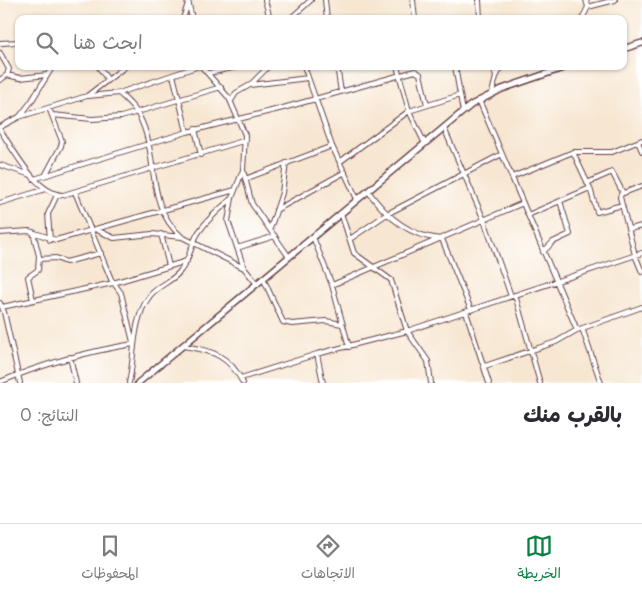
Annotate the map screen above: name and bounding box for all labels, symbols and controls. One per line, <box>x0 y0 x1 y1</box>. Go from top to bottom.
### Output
search box <box>15 15 627 70</box>
text: ابحث هنا <box>73 27 143 55</box>
icon: search <box>33 29 61 57</box>
text: بالقرب منك <box>523 397 622 429</box>
text: النتائج: 0 <box>20 402 78 426</box>
tab: المحفوظات <box>81 532 139 586</box>
tab: الاتجاهات <box>301 532 355 586</box>
tab: الخريطة <box>517 532 561 586</box>

